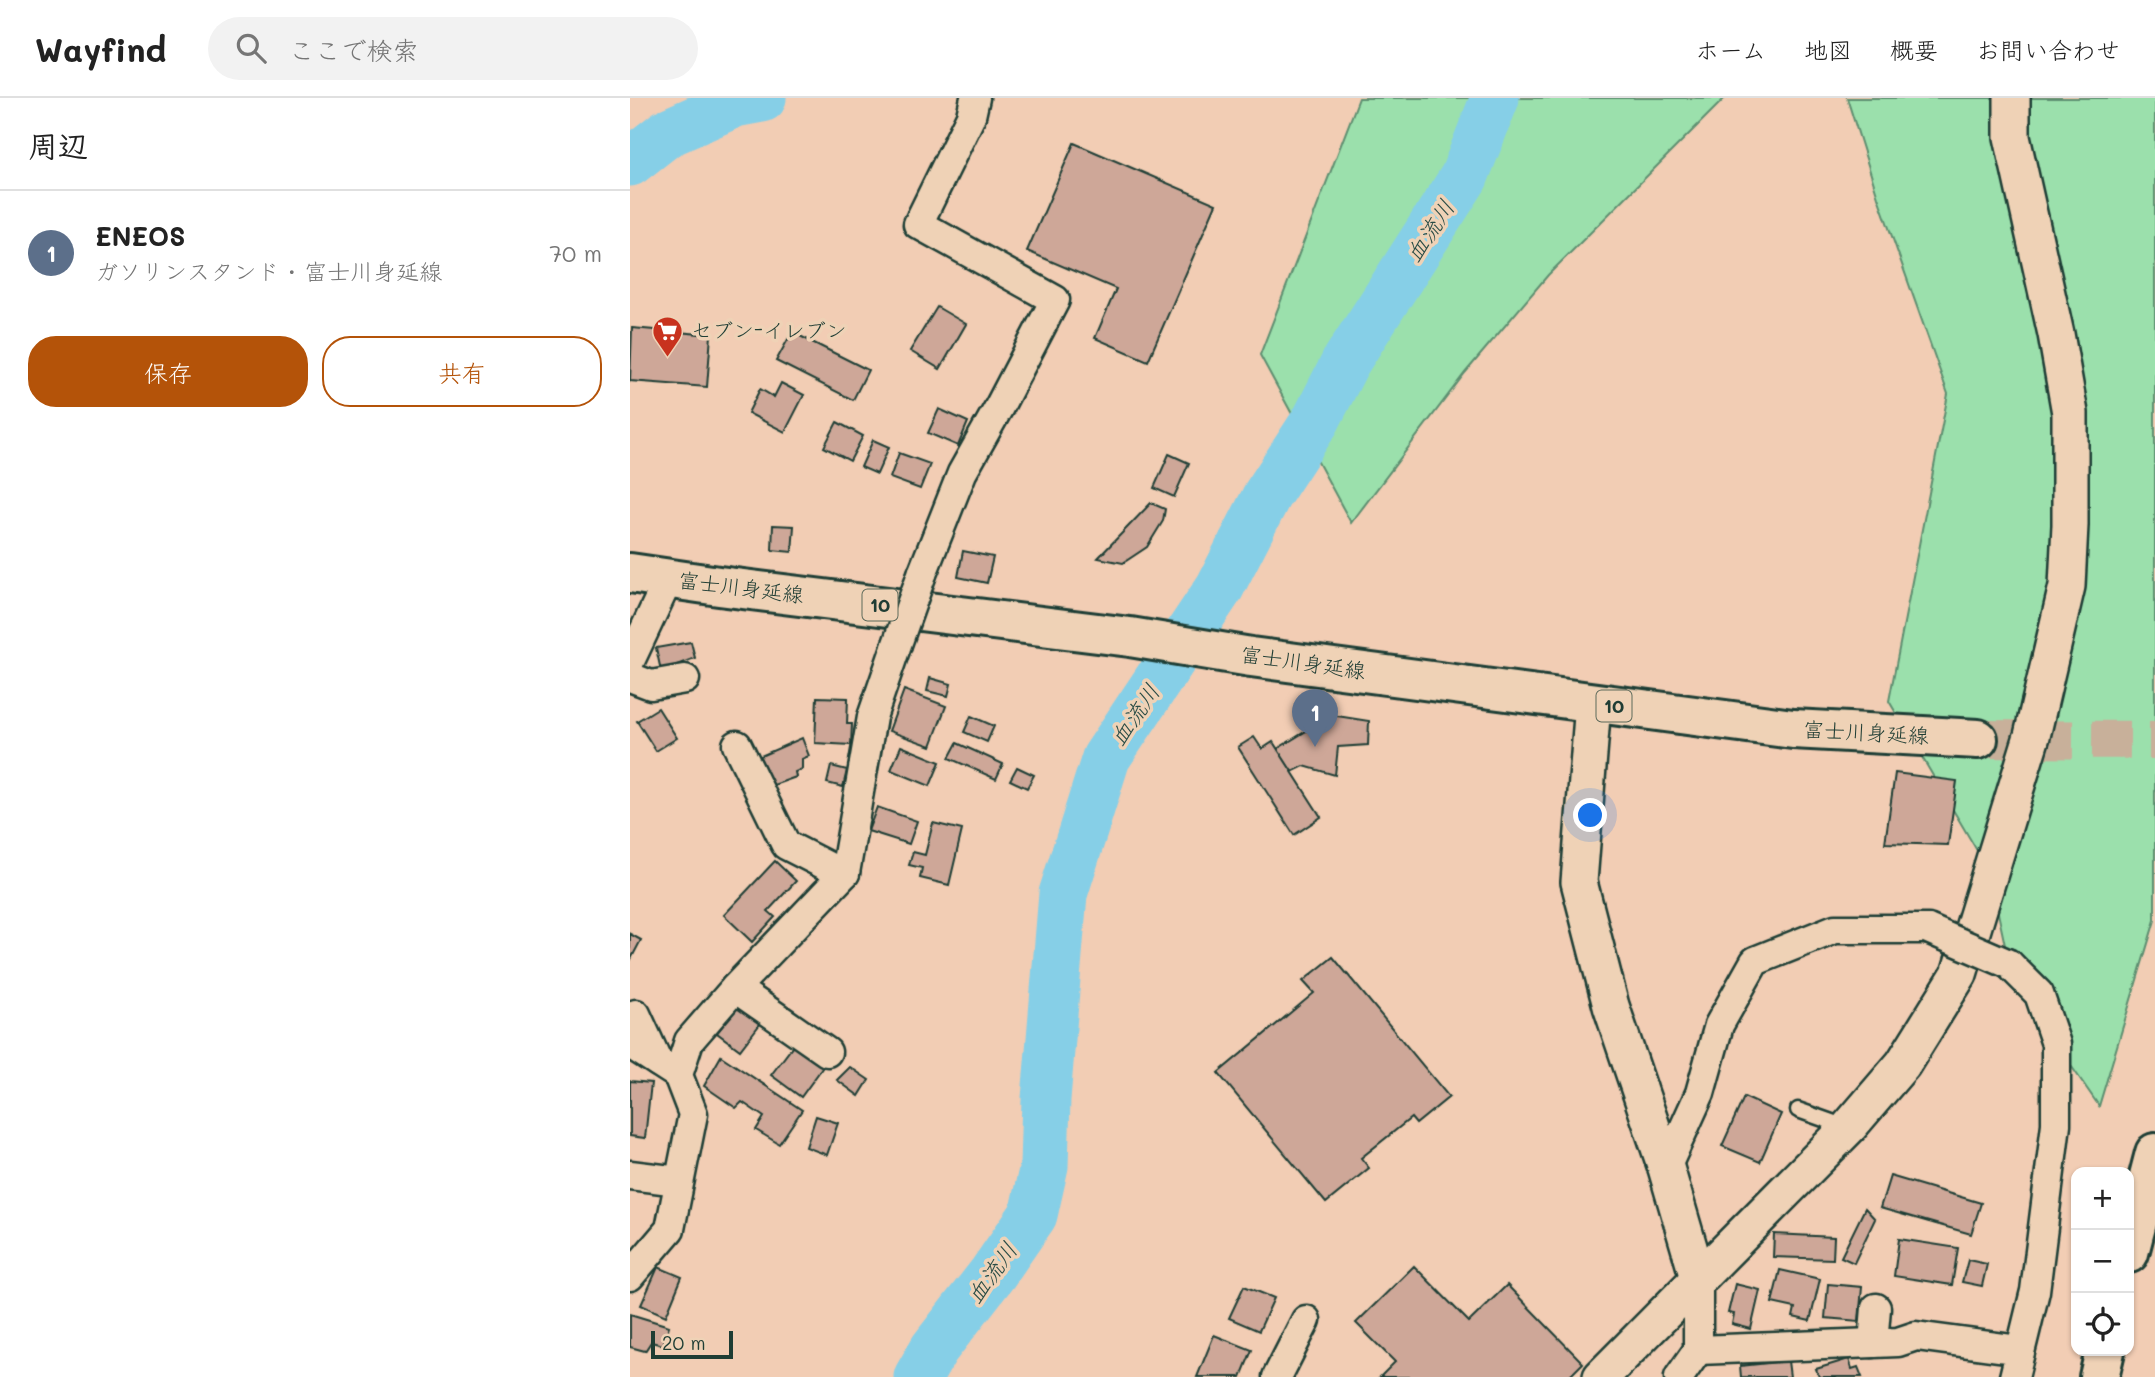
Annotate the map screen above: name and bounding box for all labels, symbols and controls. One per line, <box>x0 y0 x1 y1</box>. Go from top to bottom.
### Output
search box <box>208 17 698 80</box>
text: Wayfind <box>35 27 166 70</box>
icon: search <box>232 29 270 67</box>
text: ここで検索 <box>288 33 418 67</box>
text: ホーム <box>1695 34 1766 65</box>
text: 地図 <box>1804 34 1852 65</box>
text: 概要 <box>1890 34 1938 65</box>
text: お問い合わせ <box>1976 34 2120 65</box>
text: 周辺 <box>28 125 88 165</box>
water label: 血流川 <box>1398 193 1461 268</box>
text: ENEOS <box>95 219 185 253</box>
text: 1 <box>46 238 56 268</box>
text: 70 m <box>549 238 602 268</box>
text: ガソリンスタンド · 富士川身延線 <box>95 256 442 286</box>
supermarket icon: セブン-イレブン <box>651 314 685 358</box>
place label: セブン-イレブン <box>691 316 847 343</box>
button: 保存 <box>28 336 308 407</box>
button: 共有 <box>322 336 602 407</box>
street label: 富士川身延線 <box>677 565 805 608</box>
road number: 10 <box>862 590 898 620</box>
street label: 富士川身延線 <box>1239 639 1367 684</box>
water label: 血流川 <box>1102 677 1166 751</box>
pin: 1 <box>1292 689 1338 747</box>
road number: 10 <box>1597 691 1632 722</box>
street label: 富士川身延線 <box>1802 715 1930 748</box>
your location <box>1573 798 1607 832</box>
map controls <box>2071 1167 2134 1356</box>
button: + <box>2071 1167 2134 1230</box>
button: − <box>2071 1230 2134 1293</box>
water label: 血流川 <box>959 1236 1023 1309</box>
button: locate <box>2071 1293 2134 1356</box>
scale bar <box>651 1328 733 1360</box>
text: 20 m <box>662 1330 706 1355</box>

